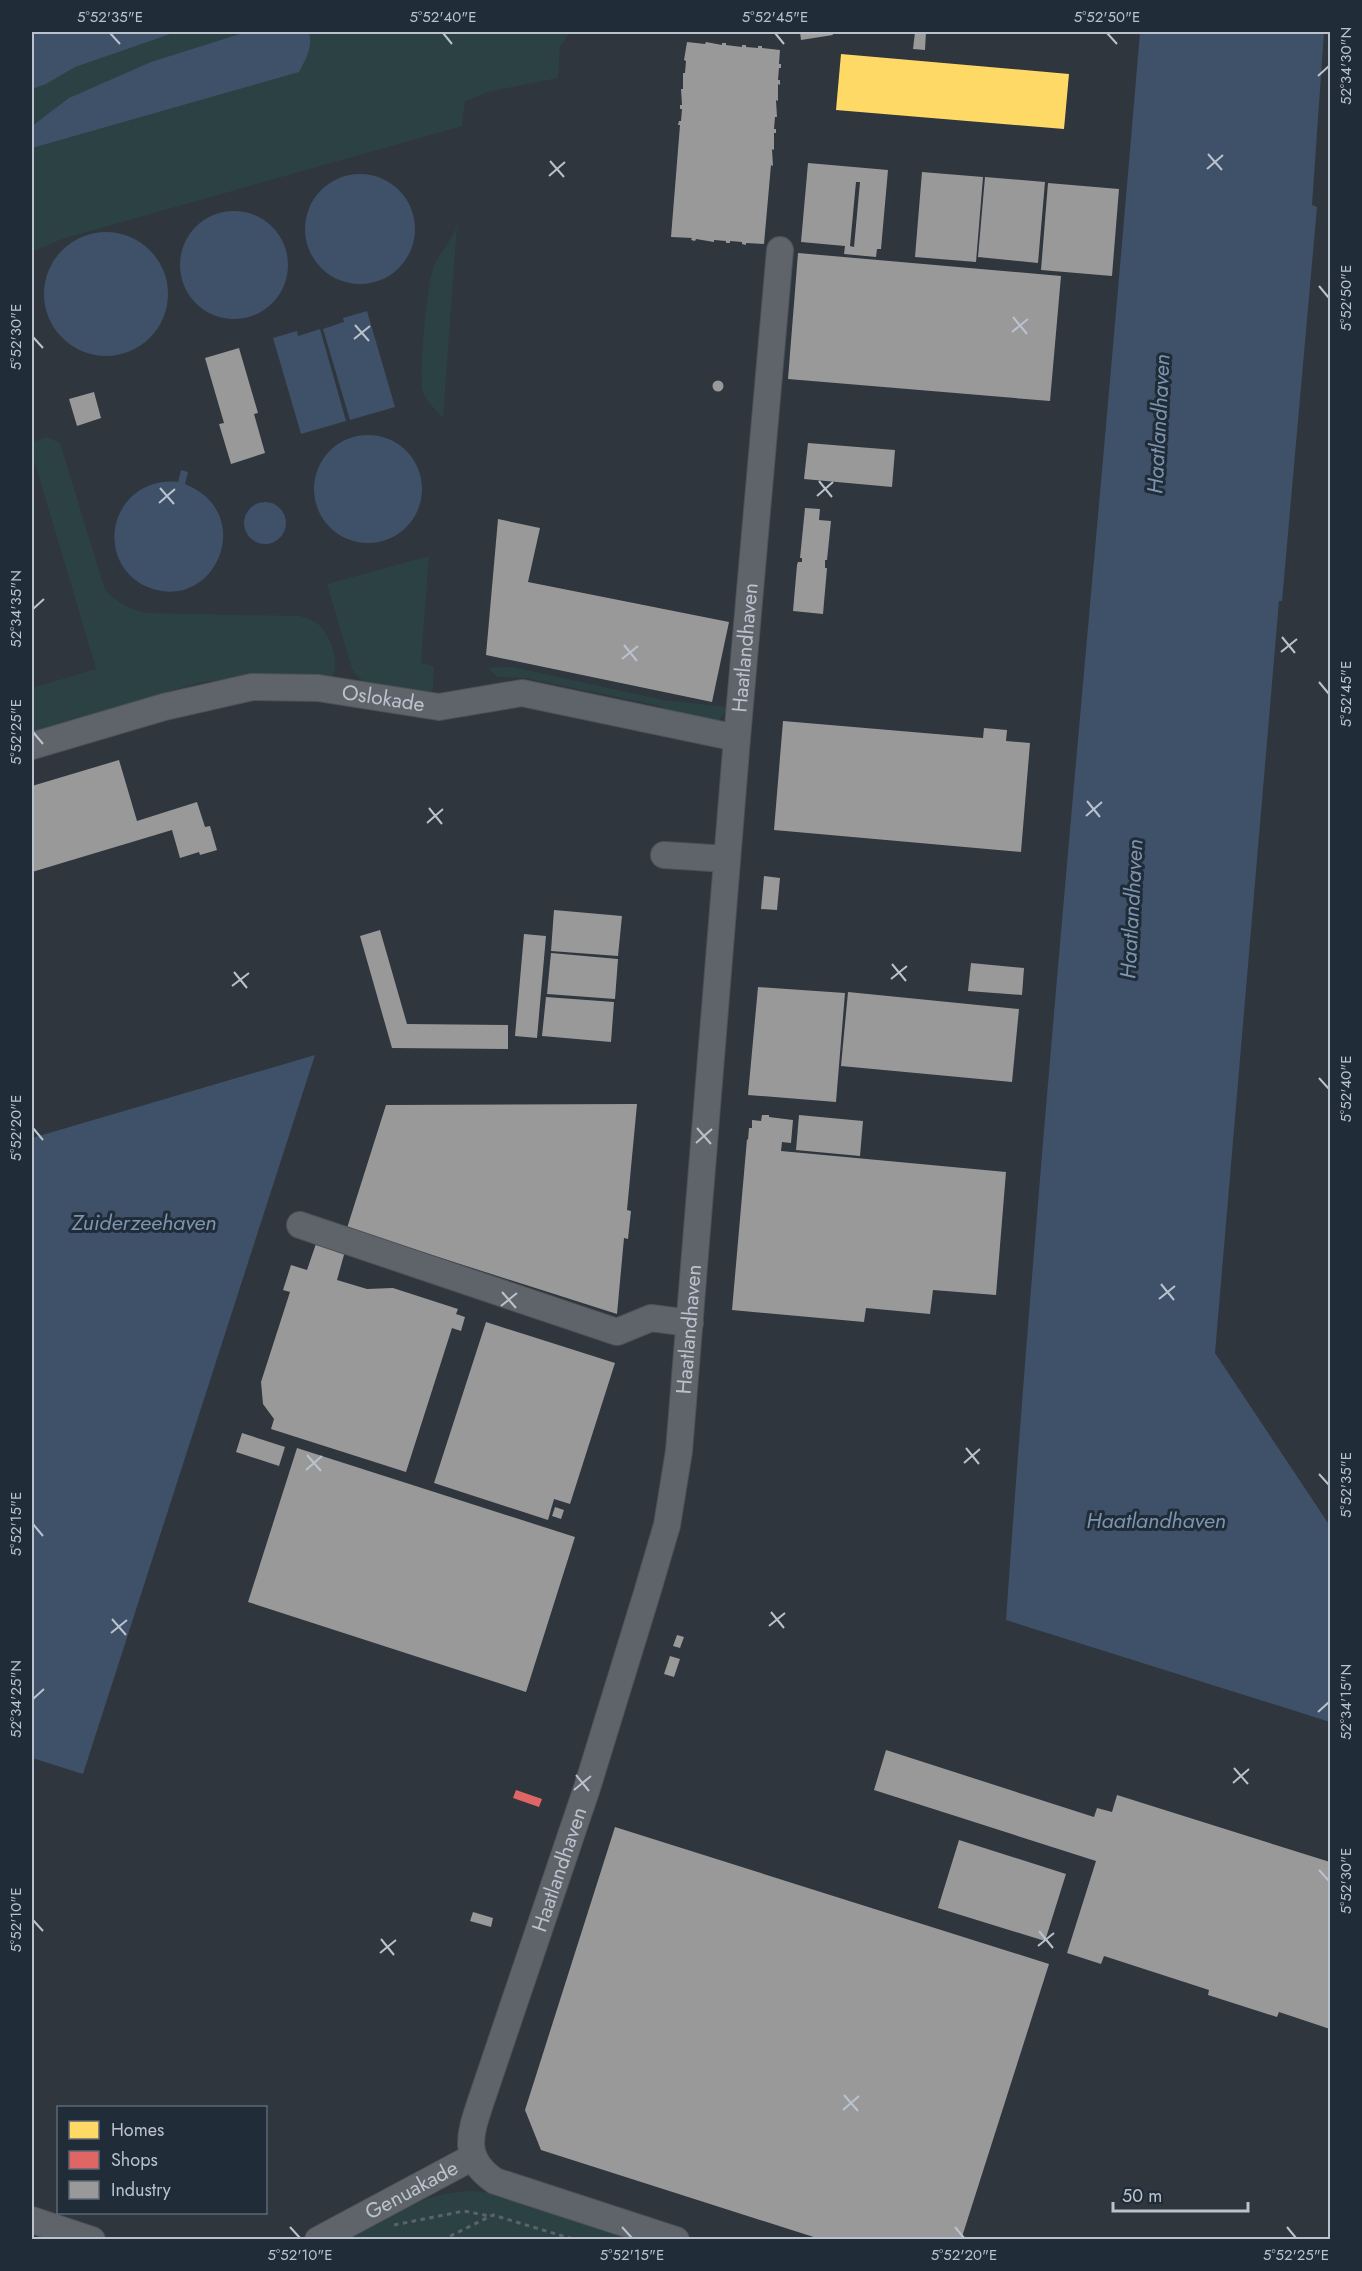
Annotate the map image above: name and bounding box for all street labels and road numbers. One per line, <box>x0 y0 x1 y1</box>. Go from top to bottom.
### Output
street label: Haatlandhaven <box>724 581 766 714</box>
street label: Oslokade <box>340 677 427 720</box>
street label: Haatlandhaven <box>669 1263 709 1395</box>
street label: Haatlandhaven <box>524 1803 594 1936</box>
street label: Genuakade <box>360 2153 463 2227</box>

